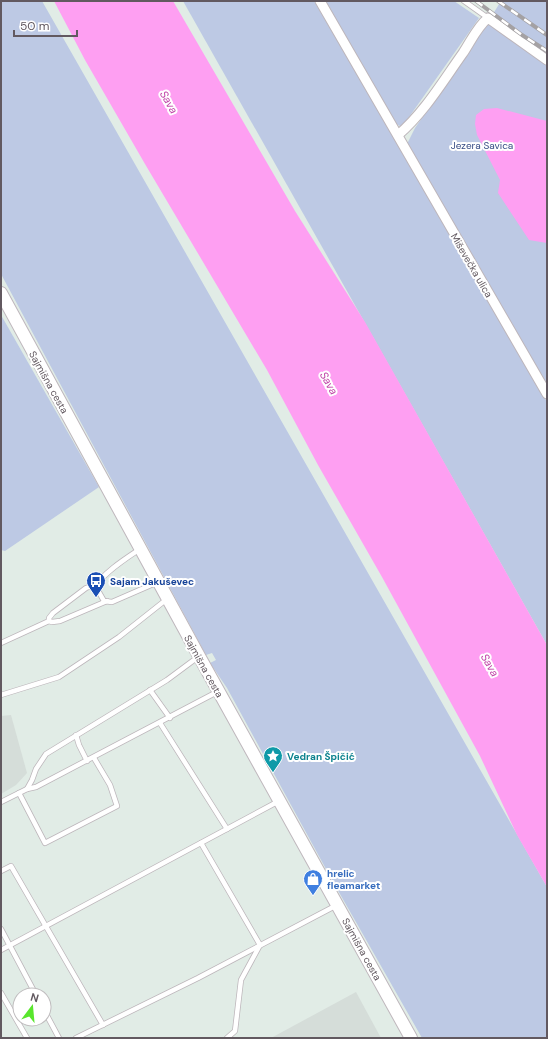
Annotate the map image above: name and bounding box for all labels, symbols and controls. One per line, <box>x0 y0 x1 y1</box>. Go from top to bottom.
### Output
scale bar <box>14 12 77 38</box>
text: 50 m <box>20 18 49 34</box>
water label: Sava <box>157 88 181 116</box>
park label: Jezera Savica <box>451 139 513 152</box>
street label: Miševečka ulica <box>448 231 495 300</box>
street label: Sajmišna cesta <box>26 349 71 416</box>
water label: Sava <box>317 369 341 397</box>
bus stop icon: Sajam Jakuševec <box>85 570 107 598</box>
place label: Sajam Jakuševec <box>110 575 194 588</box>
street label: Sajmišna cesta <box>181 633 226 700</box>
water label: Sava <box>478 651 502 679</box>
place icon: Vedran Špičić <box>262 745 284 773</box>
place label: Vedran Špičić <box>287 750 355 763</box>
place label: hrelic fleamarket <box>327 867 380 892</box>
shop icon: hrelic fleamarket <box>302 868 324 896</box>
street label: Sajmišna cesta <box>339 916 384 983</box>
north arrow <box>12 987 52 1027</box>
text: N <box>29 990 41 1005</box>

